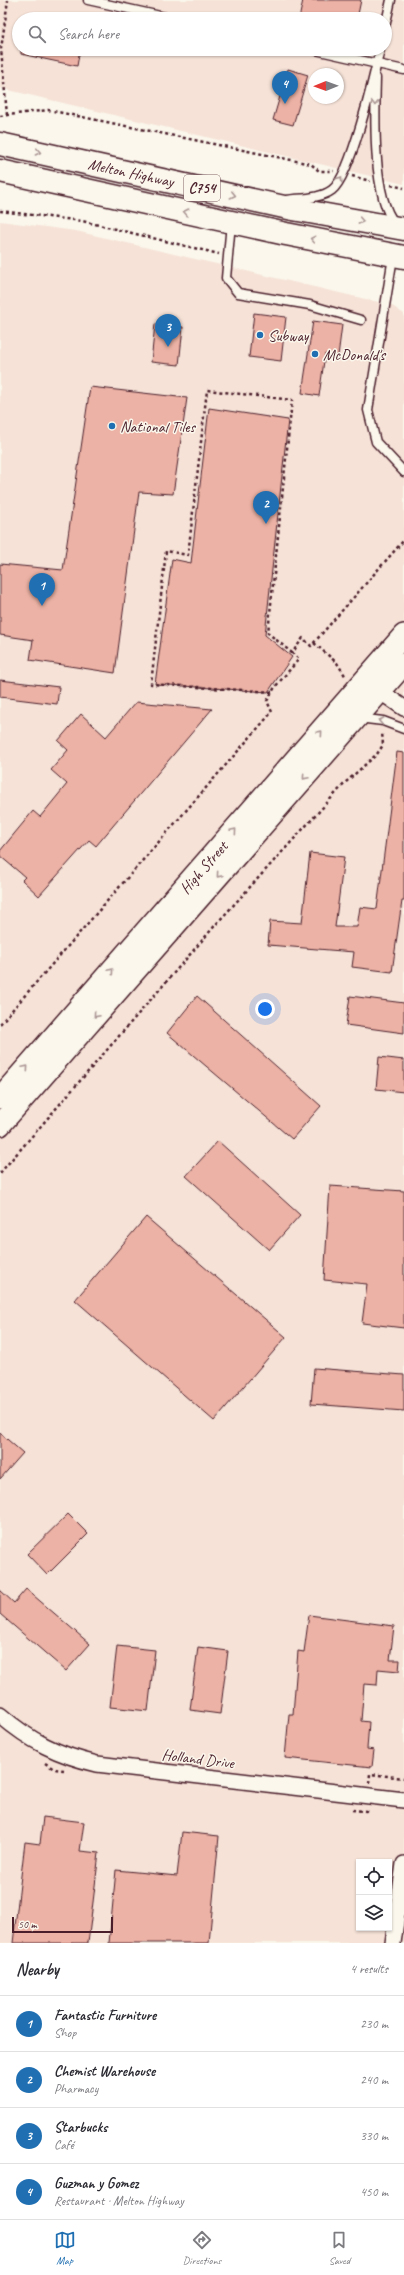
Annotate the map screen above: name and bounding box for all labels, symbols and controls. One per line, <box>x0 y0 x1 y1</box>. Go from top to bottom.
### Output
search box <box>12 12 392 56</box>
icon: search <box>26 23 48 45</box>
text: Search here <box>58 25 119 44</box>
north arrow <box>308 68 344 104</box>
pin: 4 <box>272 71 298 104</box>
one-way arrow <box>371 100 379 106</box>
one-way arrow <box>35 148 41 156</box>
street label: Melton Highway <box>86 154 177 192</box>
road number: C754 <box>184 175 220 201</box>
one-way arrow <box>335 177 342 184</box>
one-way arrow <box>230 190 237 199</box>
one-way arrow <box>183 209 189 217</box>
one-way arrow <box>358 217 364 225</box>
one-way arrow <box>310 235 316 243</box>
pin: 3 <box>155 314 181 347</box>
place label: Subway <box>268 326 310 346</box>
marker: Subway <box>255 330 265 340</box>
place label: McDonald's <box>323 345 387 365</box>
marker: McDonald's <box>310 349 320 359</box>
place label: National Tiles <box>120 417 197 437</box>
marker: National Tiles <box>107 421 117 431</box>
pin: 2 <box>253 491 279 524</box>
pin: 1 <box>29 573 55 606</box>
one-way arrow <box>377 718 384 726</box>
one-way arrow <box>315 730 322 738</box>
one-way arrow <box>302 773 309 780</box>
one-way arrow <box>230 828 237 836</box>
street label: High Street <box>175 836 233 898</box>
one-way arrow <box>216 870 223 878</box>
one-way arrow <box>107 968 114 975</box>
your location <box>255 999 275 1019</box>
one-way arrow <box>94 1010 101 1018</box>
one-way arrow <box>21 1066 28 1073</box>
street label: Holland Drive <box>161 1745 237 1774</box>
map controls <box>356 1859 392 1931</box>
button: locate <box>356 1859 392 1895</box>
button: layers <box>356 1895 392 1931</box>
scale bar <box>12 1915 113 1934</box>
text: 50 m <box>18 1917 37 1931</box>
text: Nearby <box>16 1959 59 1980</box>
text: 4 results <box>350 1961 388 1977</box>
text: Fantastic Furniture <box>54 2006 156 2025</box>
text: 1 <box>26 2016 32 2032</box>
text: 230 m <box>360 2016 388 2032</box>
text: Shop <box>54 2025 76 2041</box>
text: Chemist Warehouse <box>54 2062 155 2081</box>
text: 2 <box>26 2072 32 2088</box>
text: 240 m <box>360 2072 388 2088</box>
text: Pharmacy <box>54 2081 98 2097</box>
text: Starbucks <box>54 2118 107 2137</box>
text: 3 <box>26 2128 32 2144</box>
text: 330 m <box>360 2128 388 2144</box>
text: Café <box>54 2137 74 2153</box>
text: Guzman y Gomez <box>54 2174 138 2193</box>
text: 4 <box>26 2184 32 2200</box>
text: 450 m <box>360 2184 388 2200</box>
text: Restaurant · Melton Highway <box>54 2193 184 2209</box>
tab: Map <box>54 2229 76 2267</box>
tab: Directions <box>183 2229 221 2267</box>
tab: Saved <box>328 2229 350 2267</box>

